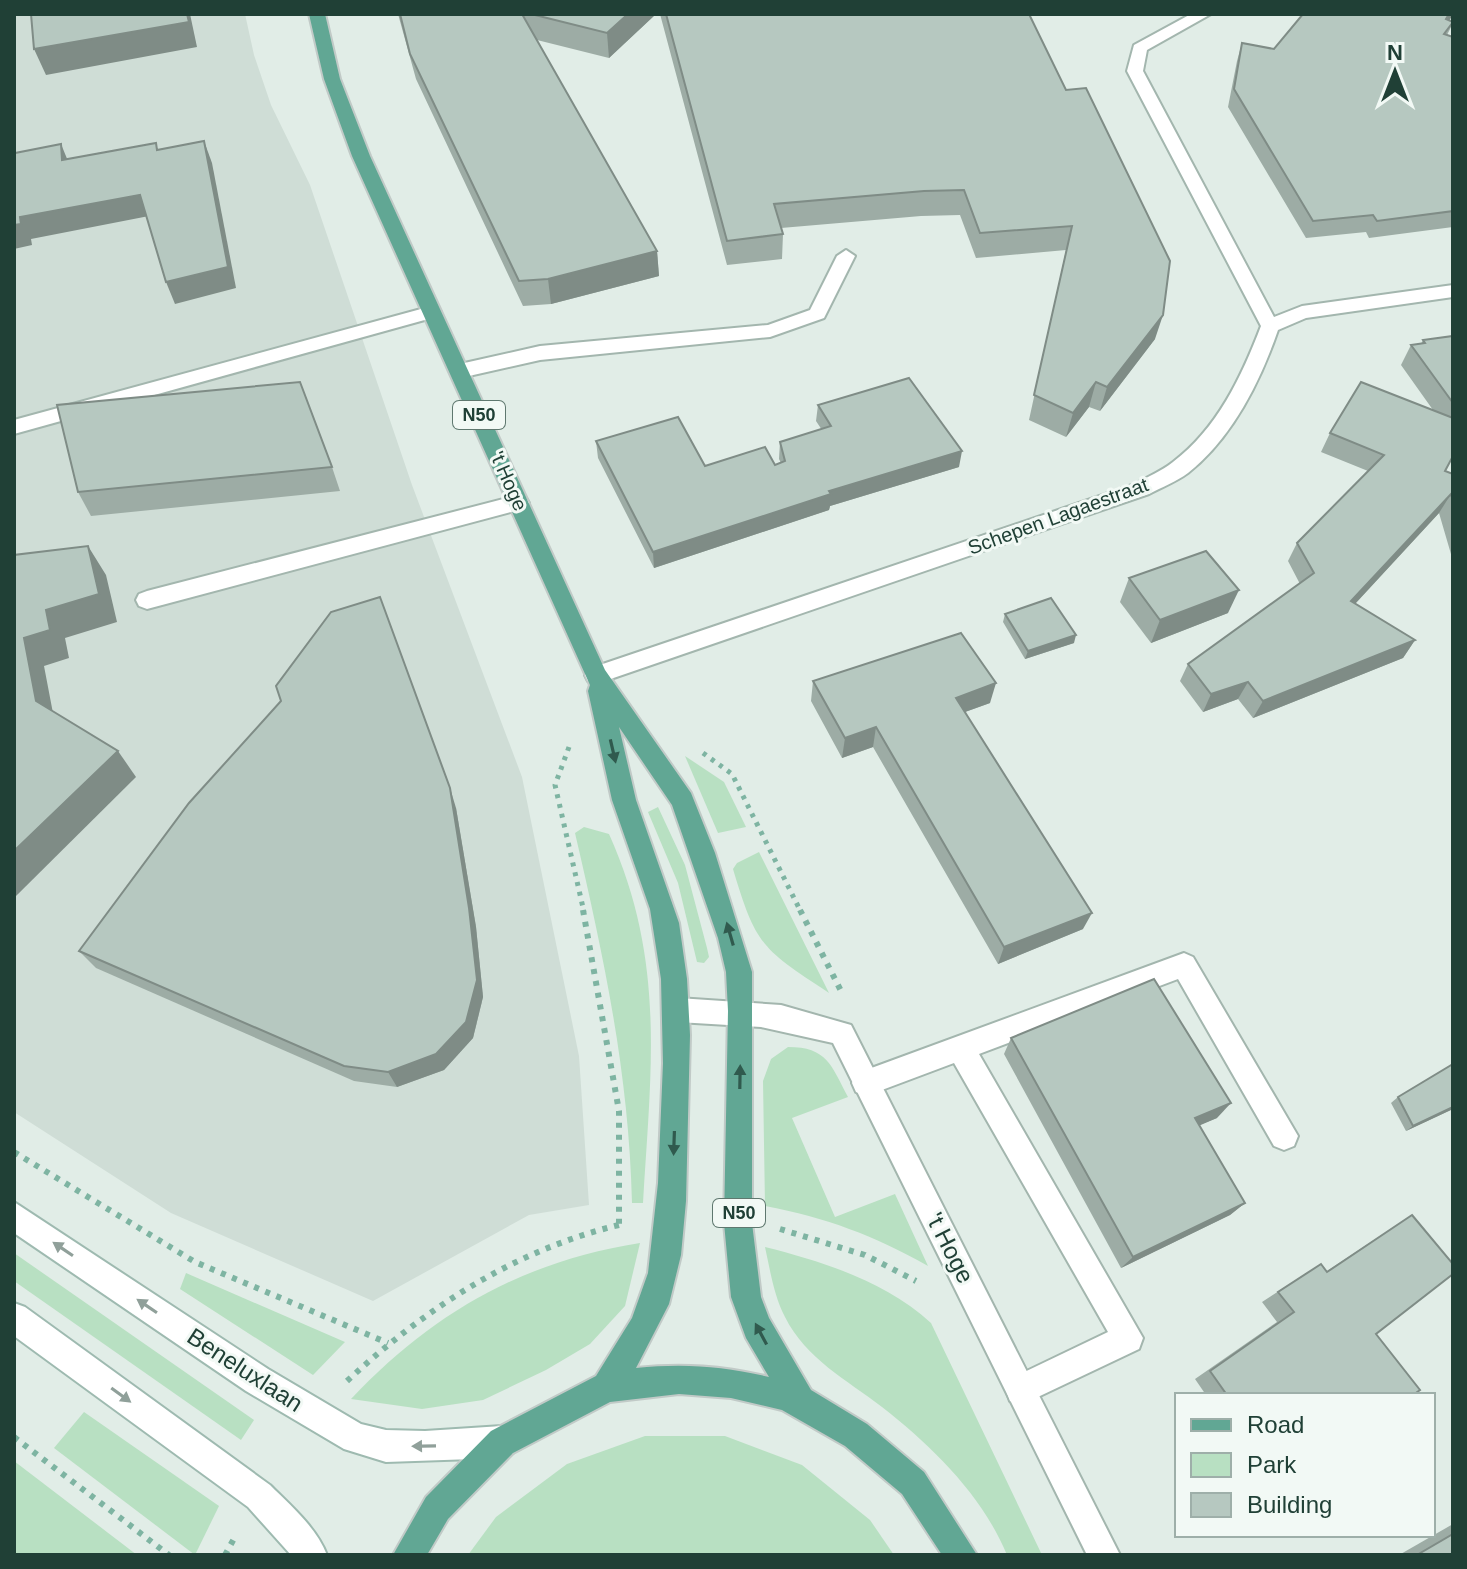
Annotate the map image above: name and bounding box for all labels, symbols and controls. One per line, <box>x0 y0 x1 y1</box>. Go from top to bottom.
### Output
north arrow <box>1355 32 1435 112</box>
text: N <box>1387 40 1403 65</box>
road number: N50 <box>453 401 505 429</box>
street label: 't Hoge <box>486 448 532 514</box>
street label: Schepen Lagaestraat <box>965 473 1152 559</box>
one-way arrow <box>608 738 620 763</box>
one-way arrow <box>723 921 735 946</box>
one-way arrow <box>734 1064 747 1089</box>
one-way arrow <box>667 1131 680 1156</box>
road number: N50 <box>713 1199 765 1227</box>
street label: 't Hoge <box>921 1208 980 1287</box>
one-way arrow <box>53 1242 74 1257</box>
one-way arrow <box>137 1299 158 1314</box>
street label: Beneluxlaan <box>183 1322 308 1417</box>
one-way arrow <box>755 1322 768 1345</box>
one-way arrow <box>111 1387 132 1402</box>
legend <box>1175 1393 1435 1537</box>
text: Road <box>1247 1411 1304 1438</box>
one-way arrow <box>411 1440 436 1453</box>
text: Park <box>1247 1451 1297 1478</box>
text: Building <box>1247 1491 1332 1518</box>

